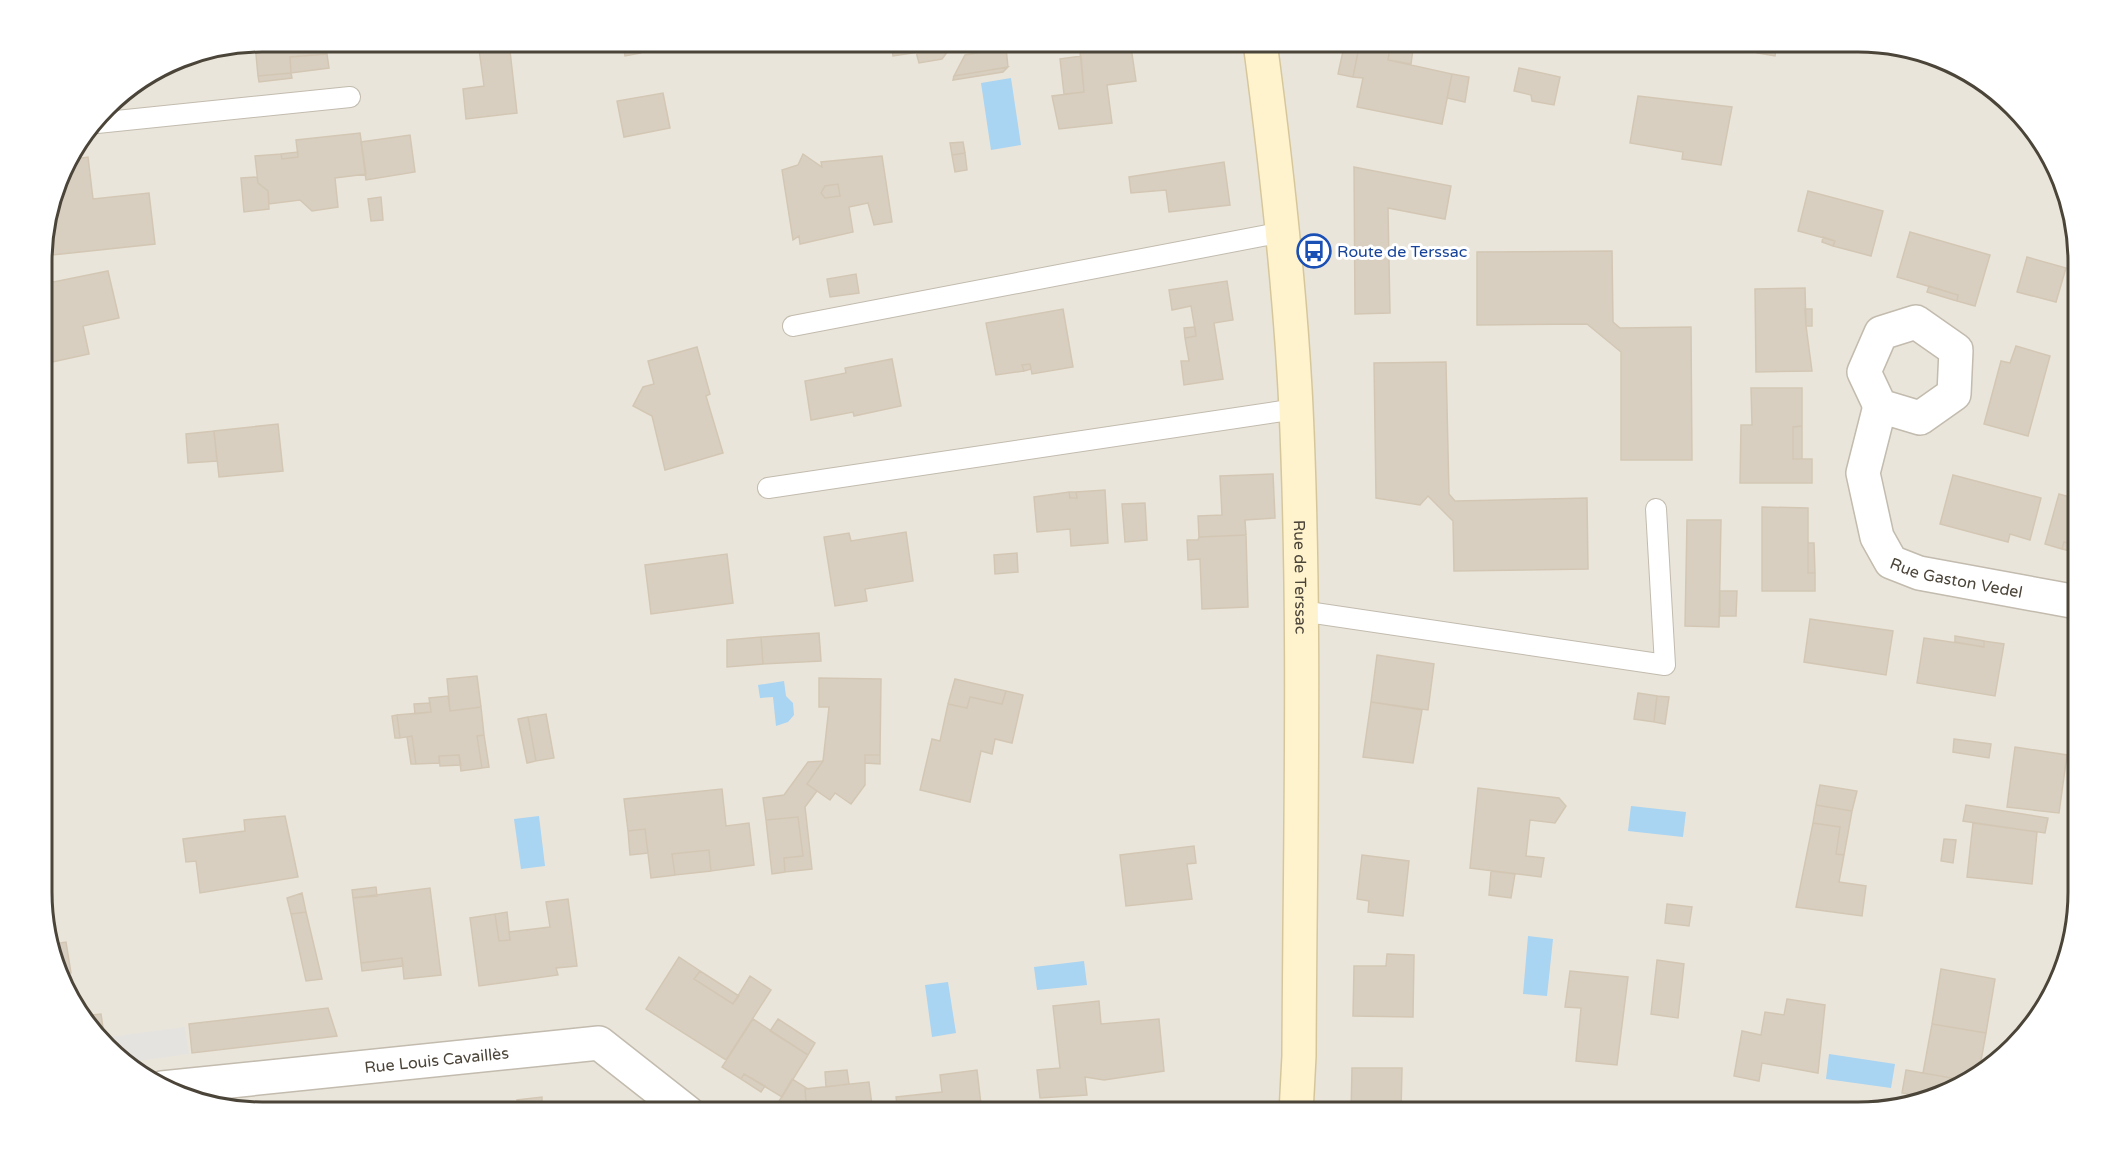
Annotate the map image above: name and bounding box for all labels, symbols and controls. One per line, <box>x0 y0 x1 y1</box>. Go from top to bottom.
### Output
bus stop icon: Route de Terssac <box>1296 233 1332 269</box>
place label: Route de Terssac <box>1337 242 1467 262</box>
street label: Rue de Terssac <box>1289 520 1311 634</box>
street label: Rue Gaston Vedel <box>1887 554 2024 603</box>
street label: Rue Louis Cavaillès <box>363 1043 510 1078</box>

